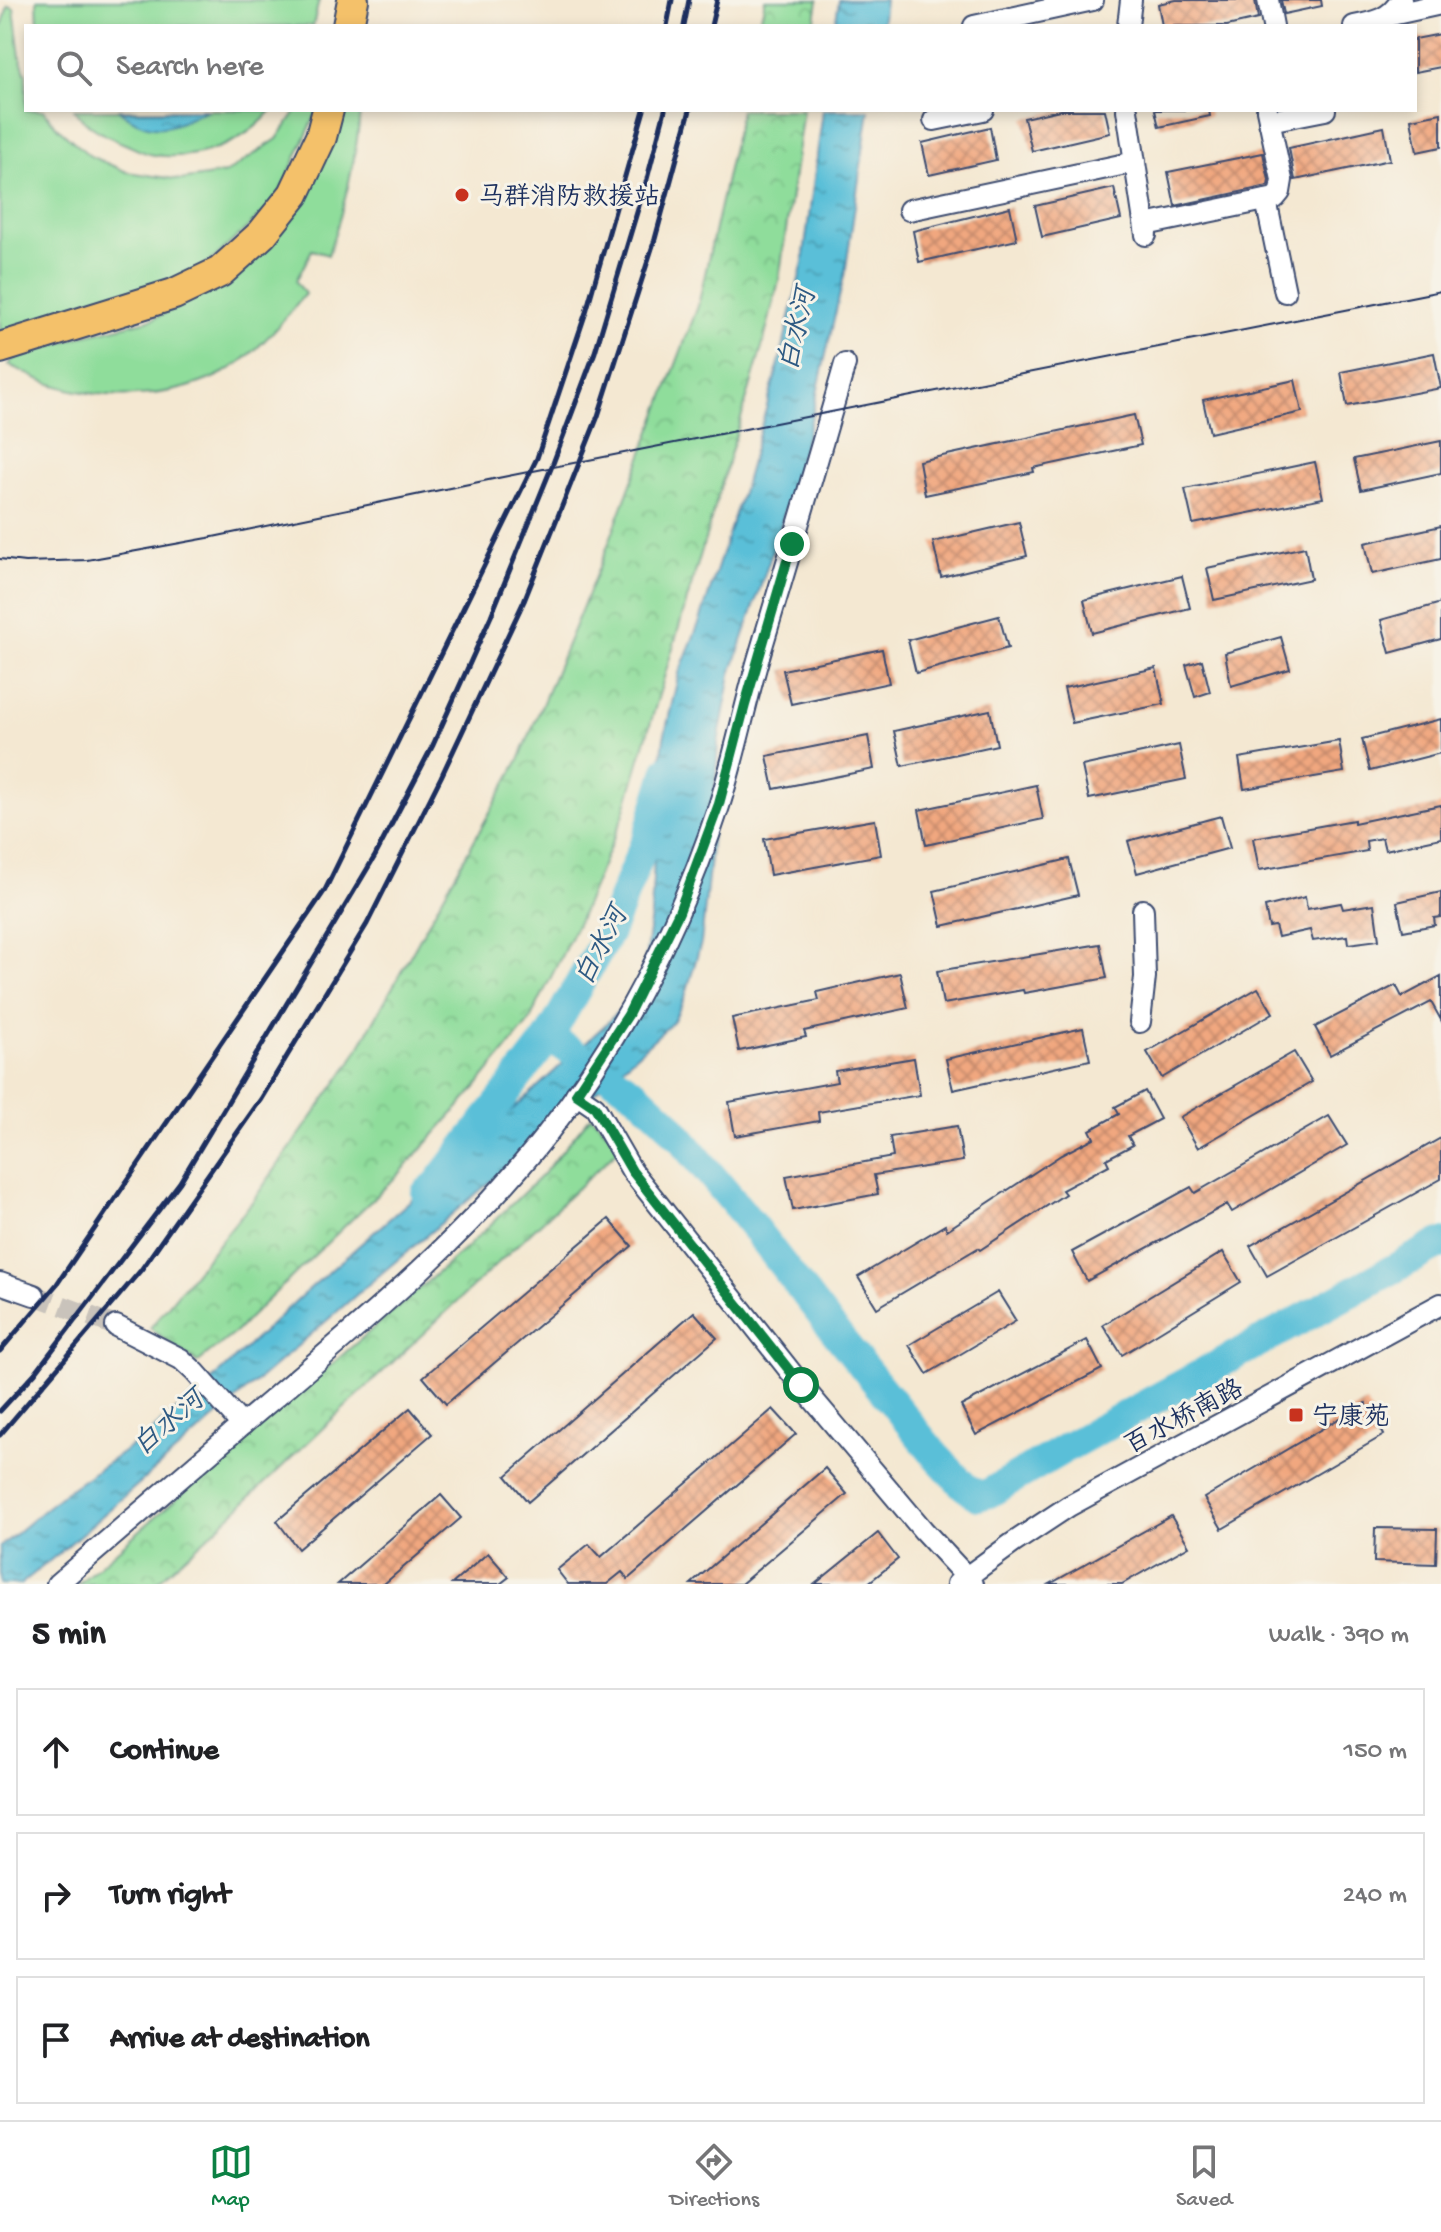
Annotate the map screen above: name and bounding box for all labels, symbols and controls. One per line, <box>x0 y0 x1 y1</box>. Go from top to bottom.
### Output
search box <box>24 24 1417 112</box>
icon: search <box>52 46 96 90</box>
text: Search here <box>116 51 264 86</box>
place label: 马群消防救援站 <box>478 182 660 215</box>
marker: 马群消防救援站 <box>453 186 471 204</box>
water label: 白水河 <box>773 281 826 375</box>
route end <box>774 526 810 562</box>
water label: 白水河 <box>568 898 639 992</box>
route start <box>783 1367 819 1403</box>
street label: 百水桥南路 <box>1119 1373 1250 1463</box>
water label: 白水河 <box>127 1381 215 1464</box>
place label: 宁康苑 <box>1312 1402 1390 1435</box>
marker: 宁康苑 <box>1287 1406 1305 1424</box>
text: 5 min <box>32 1616 106 1656</box>
text: Walk · 390 m <box>1269 1621 1409 1652</box>
icon: ahead <box>34 1730 78 1774</box>
text: Continue <box>110 1735 219 1770</box>
text: 150 m <box>1343 1737 1407 1768</box>
icon: right <box>34 1874 78 1918</box>
text: Turn right <box>110 1879 230 1914</box>
text: 240 m <box>1343 1881 1407 1912</box>
icon: arrive <box>34 2018 78 2062</box>
text: Arrive at destination <box>110 2023 370 2058</box>
tab: Map <box>209 2140 253 2214</box>
tab: Directions <box>670 2140 759 2214</box>
tab: Saved <box>1176 2140 1232 2214</box>

